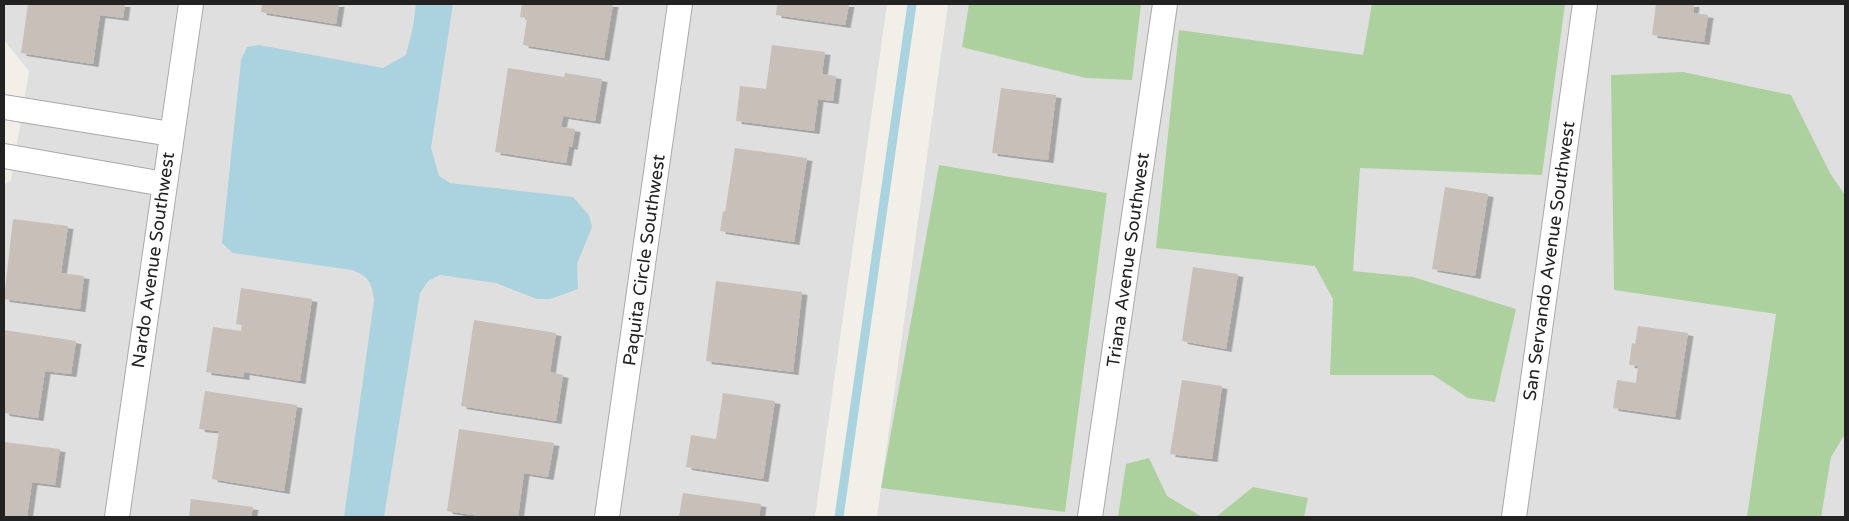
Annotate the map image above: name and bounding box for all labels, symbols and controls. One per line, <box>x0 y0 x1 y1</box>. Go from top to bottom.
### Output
street label: San Servando Avenue Southwest <box>1518 120 1580 402</box>
street label: Nardo Avenue Southwest <box>127 151 179 369</box>
street label: Triana Avenue Southwest <box>1102 151 1154 369</box>
street label: Paquita Circle Southwest <box>618 153 670 367</box>

